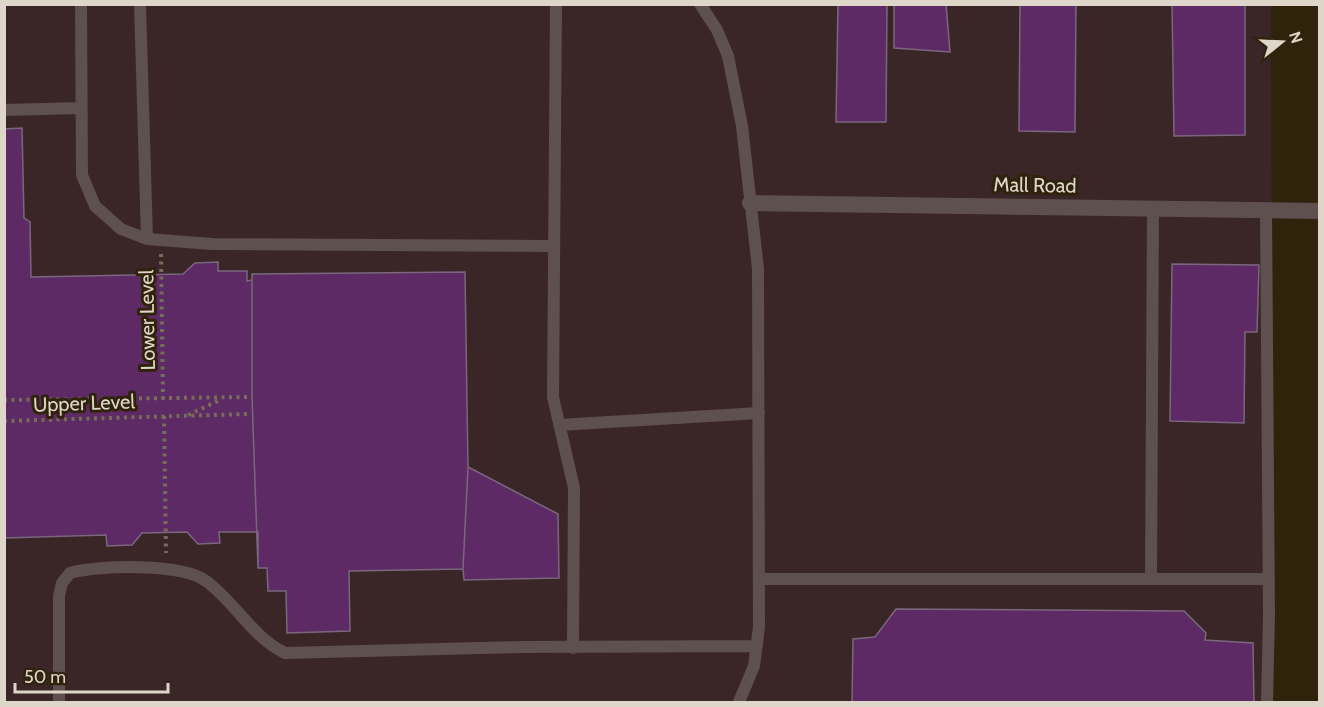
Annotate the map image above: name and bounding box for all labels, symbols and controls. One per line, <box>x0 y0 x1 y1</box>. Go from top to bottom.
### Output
north arrow <box>1252 12 1312 72</box>
text: N <box>1285 29 1307 46</box>
street label: Mall Road <box>993 172 1077 198</box>
street label: Lower Level <box>134 269 160 371</box>
street label: Upper Level <box>33 389 136 417</box>
scale bar <box>15 656 168 694</box>
text: 50 m <box>24 666 66 688</box>

